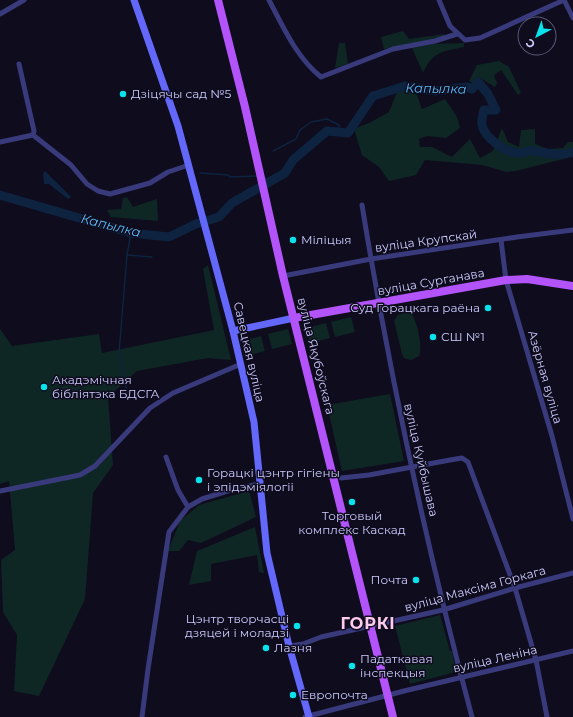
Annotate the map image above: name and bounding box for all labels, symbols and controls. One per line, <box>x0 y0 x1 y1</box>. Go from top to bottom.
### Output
north arrow <box>517 16 557 56</box>
text: С <box>523 36 538 51</box>
water label: Капылка <box>405 79 467 97</box>
place label: Дзіцячы сад №5 <box>131 86 232 101</box>
marker: Дзіцячы сад №5 <box>118 89 128 99</box>
water label: Капылка <box>79 210 143 240</box>
street label: вуліца Крупскай <box>374 226 478 255</box>
place label: Міліцыя <box>301 232 352 247</box>
marker: Міліцыя <box>288 235 298 245</box>
street label: вуліца Сурганава <box>376 265 486 298</box>
street label: вуліца Якубоўскага <box>295 296 338 416</box>
street label: Савецкая вуліца <box>231 300 268 403</box>
place label: Суд Горацкага раёна <box>350 300 480 315</box>
marker: Суд Горацкага раёна <box>483 303 493 313</box>
place label: СШ №1 <box>441 329 485 344</box>
street label: Азёрная вуліца <box>525 329 566 425</box>
marker: СШ №1 <box>428 332 438 342</box>
place label: Акадэмічная бібліятэка БДСГА <box>52 372 160 401</box>
marker: Акадэмічная бібліятэка БДСГА <box>39 382 49 392</box>
street label: вуліца Куйбышава <box>401 402 442 518</box>
place label: Горацкі цэнтр гігіены і эпідэміялогіі <box>207 465 340 494</box>
marker: Горацкі цэнтр гігіены і эпідэміялогіі <box>194 475 204 485</box>
marker: Торговый комплекс Каскад <box>347 497 357 507</box>
place label: Торговый комплекс Каскад <box>298 508 406 537</box>
street label: вуліца Максіма Горкага <box>403 562 547 615</box>
place label: Почта <box>371 572 408 587</box>
marker: Почта <box>411 575 421 585</box>
place label: Цэнтр творчасці дзяцей і моладзі <box>185 611 289 640</box>
district label: ГОРКІ <box>340 614 396 633</box>
marker: Цэнтр творчасці дзяцей і моладзі <box>292 621 302 631</box>
place label: Лазня <box>274 640 312 655</box>
street label: вуліца Леніна <box>451 642 539 676</box>
marker: Лазня <box>261 643 271 653</box>
place label: Падаткавая інспекцыя <box>360 651 433 680</box>
marker: Падаткавая інспекцыя <box>347 661 357 671</box>
place label: Европочта <box>301 687 368 702</box>
marker: Европочта <box>288 690 298 700</box>

